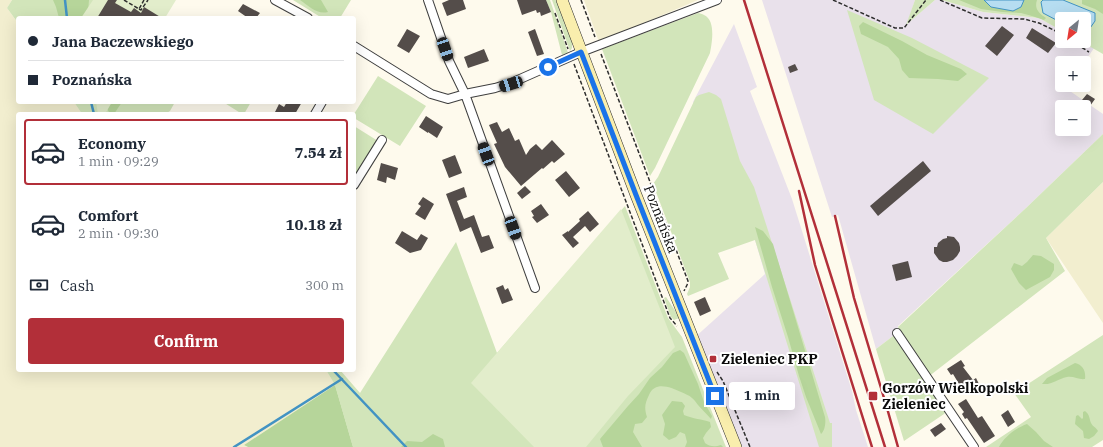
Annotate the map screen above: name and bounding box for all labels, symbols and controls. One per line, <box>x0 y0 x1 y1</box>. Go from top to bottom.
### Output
north arrow <box>1055 12 1091 48</box>
map controls <box>1055 12 1091 136</box>
text: Jana Baczewskiego <box>52 32 194 51</box>
car <box>435 36 455 62</box>
button: + <box>1055 56 1091 92</box>
route start <box>539 58 557 76</box>
text: Poznańska <box>52 70 132 89</box>
car <box>498 75 524 93</box>
button: − <box>1055 100 1091 136</box>
icon: car <box>30 134 66 170</box>
text: Economy <box>78 134 146 153</box>
car <box>476 141 496 167</box>
text: 7.54 zł <box>295 143 342 162</box>
text: 1 min · 09:29 <box>78 153 159 170</box>
street label: Poznańska <box>640 182 682 256</box>
icon: car <box>30 206 66 242</box>
text: Comfort <box>78 206 138 225</box>
text: 10.18 zł <box>286 215 342 234</box>
car <box>503 215 523 241</box>
text: 2 min · 09:30 <box>78 225 159 242</box>
icon: cash <box>28 274 50 296</box>
text: Cash <box>60 276 94 295</box>
text: 300 m <box>305 277 344 294</box>
button: Confirm <box>28 318 344 364</box>
place label: Zieleniec PKP <box>721 350 818 368</box>
marker: Zieleniec PKP <box>708 354 718 364</box>
place label: Gorzów Wielkopolski Zieleniec <box>882 379 1029 413</box>
callout: 1 min <box>729 382 795 410</box>
route end <box>706 387 724 405</box>
text: 1 min <box>744 387 780 404</box>
marker: Gorzów Wielkopolski Zieleniec <box>867 390 879 402</box>

